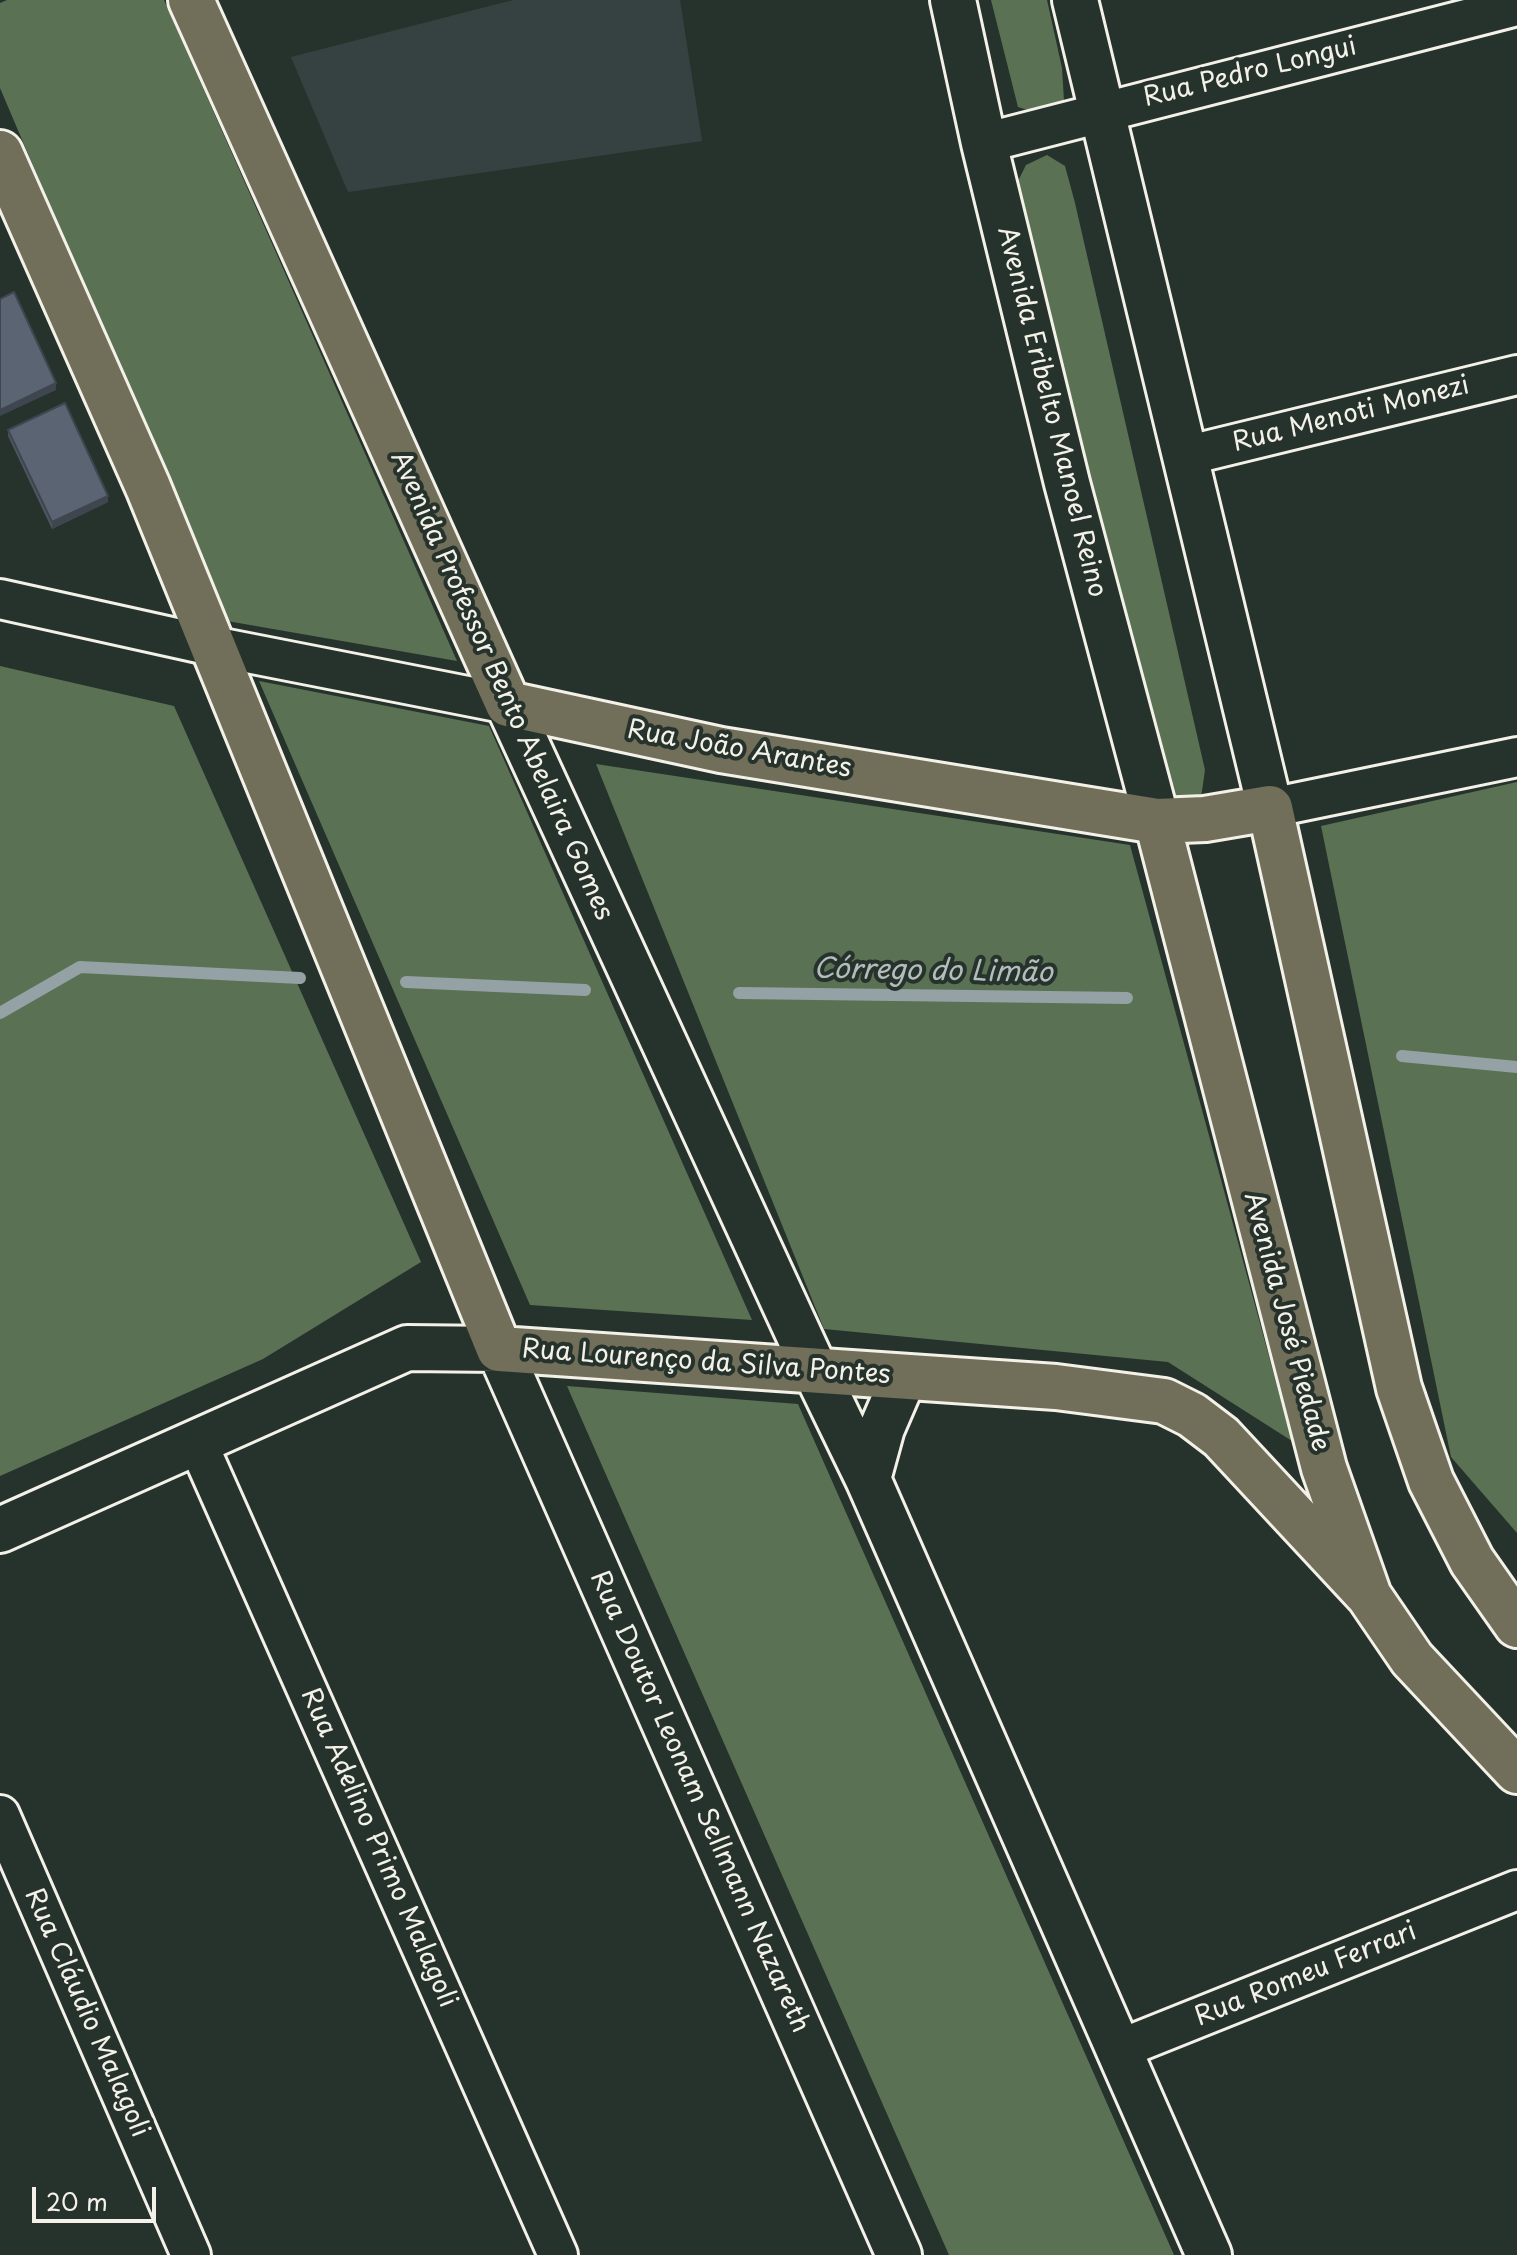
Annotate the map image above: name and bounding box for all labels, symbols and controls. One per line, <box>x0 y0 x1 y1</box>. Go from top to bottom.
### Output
street label: Rua Pedro Longui <box>1140 31 1360 115</box>
street label: Avenida Eribelto Manoel Reino <box>990 223 1112 601</box>
street label: Rua Menoti Monezi <box>1229 370 1473 460</box>
street label: Avenida Professor Bento Abelaira Gomes <box>383 447 619 925</box>
street label: Rua João Arantes <box>625 715 853 785</box>
water label: Córrego do Limão <box>813 953 1053 991</box>
street label: Avenida José Piedade <box>1236 1189 1336 1455</box>
street label: Rua Lourenço da Silva Pontes <box>521 1335 891 1391</box>
street label: Rua Doutor Leonam Sellmann Nazareth <box>583 1566 815 2038</box>
street label: Rua Adelino Primo Malagoli <box>293 1684 463 2012</box>
street label: Rua Cláudio Malagoli <box>17 1884 155 2142</box>
street label: Rua Romeu Ferrari <box>1191 1916 1421 2034</box>
scale bar <box>36 2171 160 2221</box>
text: 20 m <box>46 2183 108 2219</box>

